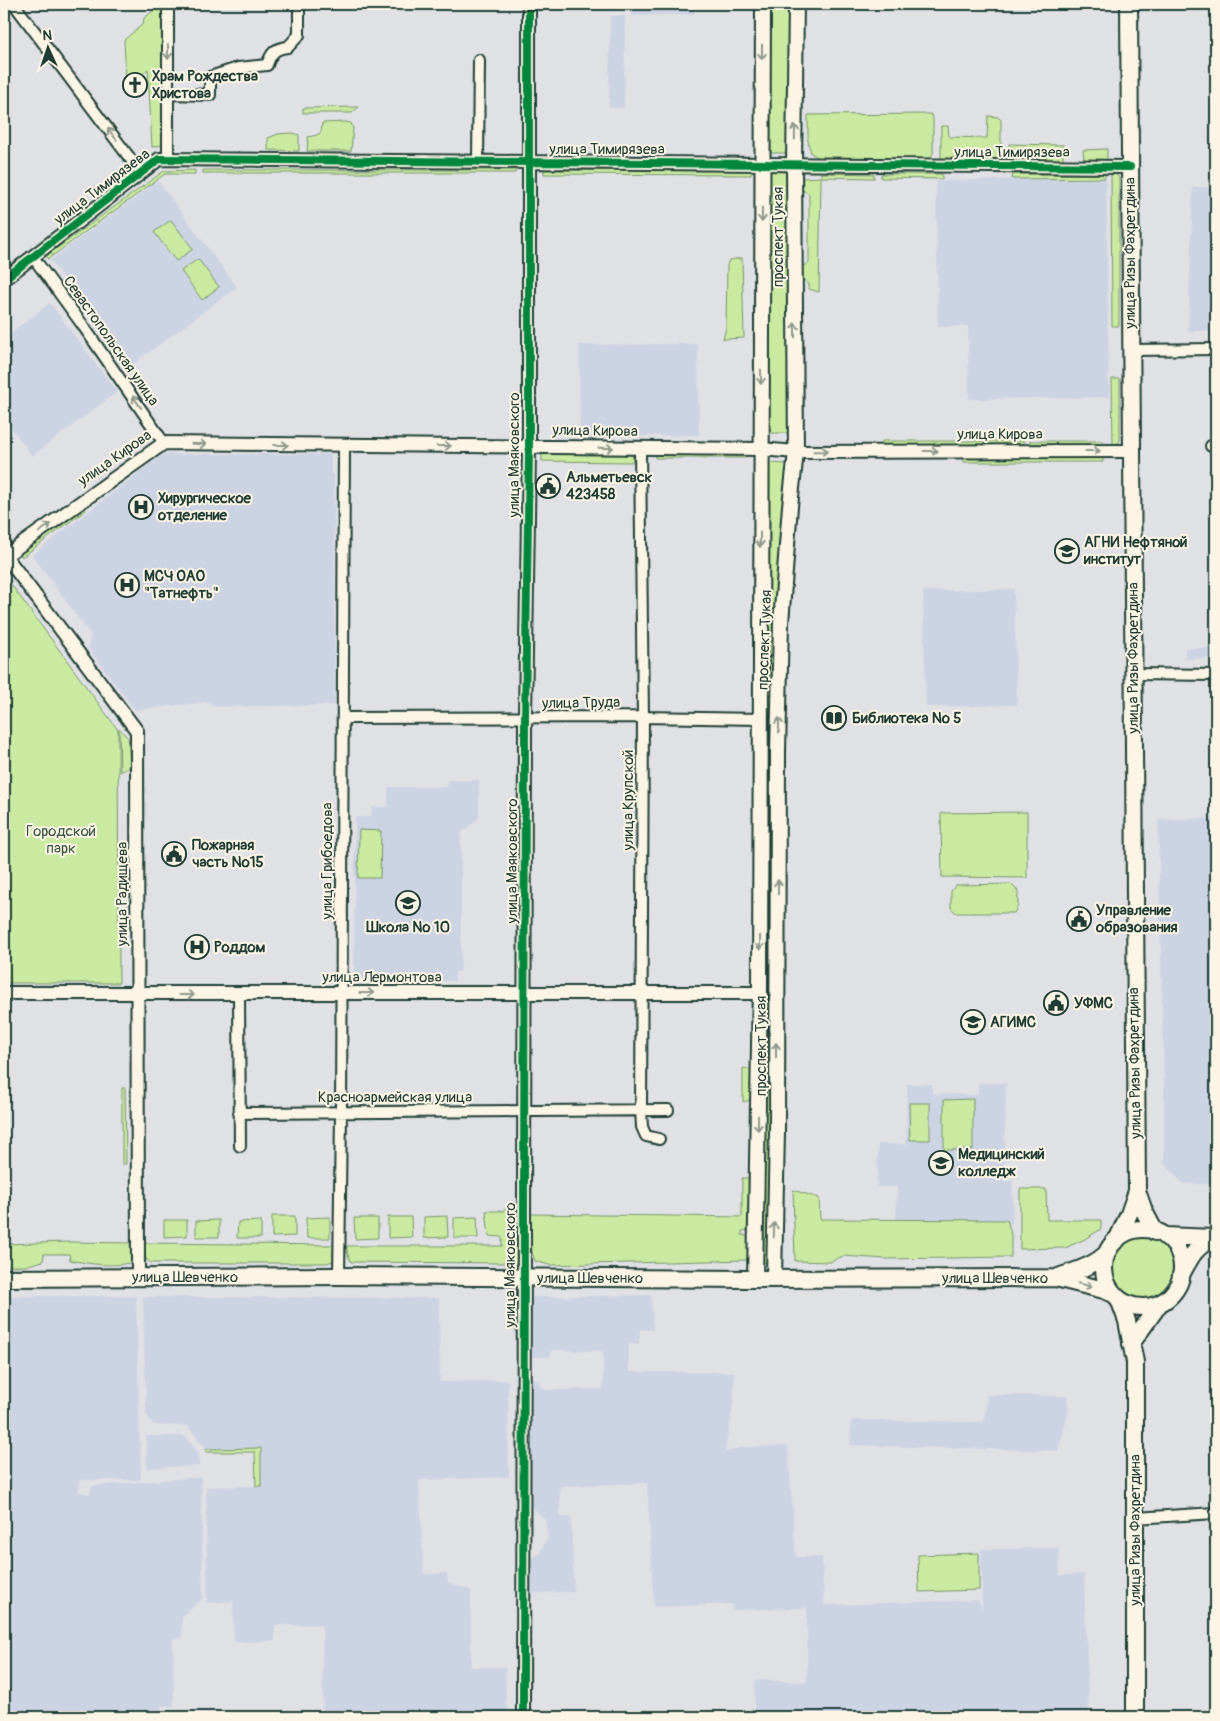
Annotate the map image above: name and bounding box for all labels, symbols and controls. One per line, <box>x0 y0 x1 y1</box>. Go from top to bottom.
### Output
north arrow <box>22 22 72 72</box>
text: N <box>42 27 53 44</box>
one-way arrow <box>163 44 173 60</box>
one-way arrow <box>758 44 767 60</box>
place label: Храм Рождества Христова <box>152 67 258 103</box>
church icon: Храм Рождества Христова <box>122 72 148 98</box>
one-way arrow <box>790 125 800 141</box>
one-way arrow <box>106 128 117 141</box>
street label: улица Тимирязева <box>548 140 665 159</box>
street label: улица Тимирязева <box>953 143 1070 162</box>
street label: улица Тимирязева <box>49 145 154 230</box>
street label: улица Ризы Фахретдина <box>1121 177 1140 330</box>
street label: проспект Тукая <box>769 187 788 287</box>
one-way arrow <box>757 206 767 223</box>
street label: Севастопольская улица <box>59 272 163 410</box>
one-way arrow <box>790 322 800 338</box>
one-way arrow <box>756 369 766 385</box>
street label: улица Маяковского <box>505 392 524 519</box>
one-way arrow <box>132 396 142 410</box>
street label: улица Кирова <box>551 421 638 441</box>
street label: улица Кирова <box>956 425 1043 444</box>
street label: улица Кирова <box>74 426 155 491</box>
one-way arrow <box>190 439 206 448</box>
one-way arrow <box>273 440 289 450</box>
one-way arrow <box>436 441 452 451</box>
one-way arrow <box>598 443 614 453</box>
one-way arrow <box>813 446 829 455</box>
one-way arrow <box>922 446 939 456</box>
one-way arrow <box>1085 446 1101 456</box>
place label: Альметьевск 423458 <box>566 468 653 504</box>
public building icon: Альметьевск 423458 <box>535 473 561 499</box>
place label: Хирургическое отделение <box>157 489 251 525</box>
hospital icon: Хирургическое отделение <box>128 494 154 520</box>
one-way arrow <box>38 523 52 533</box>
one-way arrow <box>755 532 765 548</box>
place label: АГНИ Нефтяной институт <box>1083 533 1187 569</box>
school or university icon: АГНИ Нефтяной институт <box>1054 538 1080 564</box>
place label: МСЧ ОАО "Татнефть" <box>144 567 219 603</box>
hospital icon: МСЧ ОАО "Татнефть" <box>114 572 140 598</box>
street label: улица Ризы Фахретдина <box>1124 582 1143 735</box>
street label: проспект Тукая <box>754 589 776 691</box>
street label: улица Труда <box>541 693 620 713</box>
library icon: Библиотека № 5 <box>821 705 847 731</box>
place label: Библиотека № 5 <box>852 709 961 728</box>
one-way arrow <box>774 717 784 733</box>
street label: улица Крупской <box>619 750 638 851</box>
street label: улица Маяковского <box>503 798 522 925</box>
street label: улица Грибоедова <box>318 802 337 921</box>
park label: Городской парк <box>26 822 96 858</box>
place label: Пожарная часть №15 <box>192 836 264 872</box>
public building icon: Пожарная часть №15 <box>161 841 187 867</box>
street label: улица Радищева <box>113 842 132 947</box>
one-way arrow <box>773 879 783 896</box>
school or university icon: Школа № 10 <box>395 890 421 916</box>
place label: Управление образования <box>1095 901 1178 937</box>
public building icon: Управление образования <box>1066 906 1092 932</box>
place label: Школа № 10 <box>365 918 450 937</box>
hospital icon: Роддом <box>184 934 210 960</box>
one-way arrow <box>755 934 765 950</box>
place label: Роддом <box>214 938 266 957</box>
street label: улица Лермонтова <box>321 968 442 987</box>
street label: улица Ризы Фахретдина <box>1124 987 1146 1140</box>
one-way arrow <box>358 988 375 998</box>
one-way arrow <box>179 990 195 999</box>
public building icon: УФМС <box>1043 990 1069 1016</box>
place label: УФМС <box>1074 994 1113 1013</box>
street label: проспект Тукая <box>752 996 771 1096</box>
school or university icon: АГИМС <box>960 1009 986 1035</box>
place label: АГИМС <box>990 1013 1036 1032</box>
one-way arrow <box>771 1042 781 1058</box>
street label: Красноармейская улица <box>318 1088 472 1107</box>
one-way arrow <box>753 1114 763 1130</box>
place label: Медицинский колледж <box>958 1145 1045 1181</box>
school or university icon: Медицинский колледж <box>928 1150 954 1176</box>
street label: улица Маяковского <box>501 1202 520 1329</box>
one-way arrow <box>770 1222 779 1238</box>
street label: улица Шевченко <box>131 1268 238 1287</box>
street label: улица Шевченко <box>536 1269 643 1288</box>
street label: улица Шевченко <box>941 1269 1048 1288</box>
one-way arrow <box>1077 1281 1093 1290</box>
street label: улица Ризы Фахретдина <box>1126 1454 1145 1607</box>

